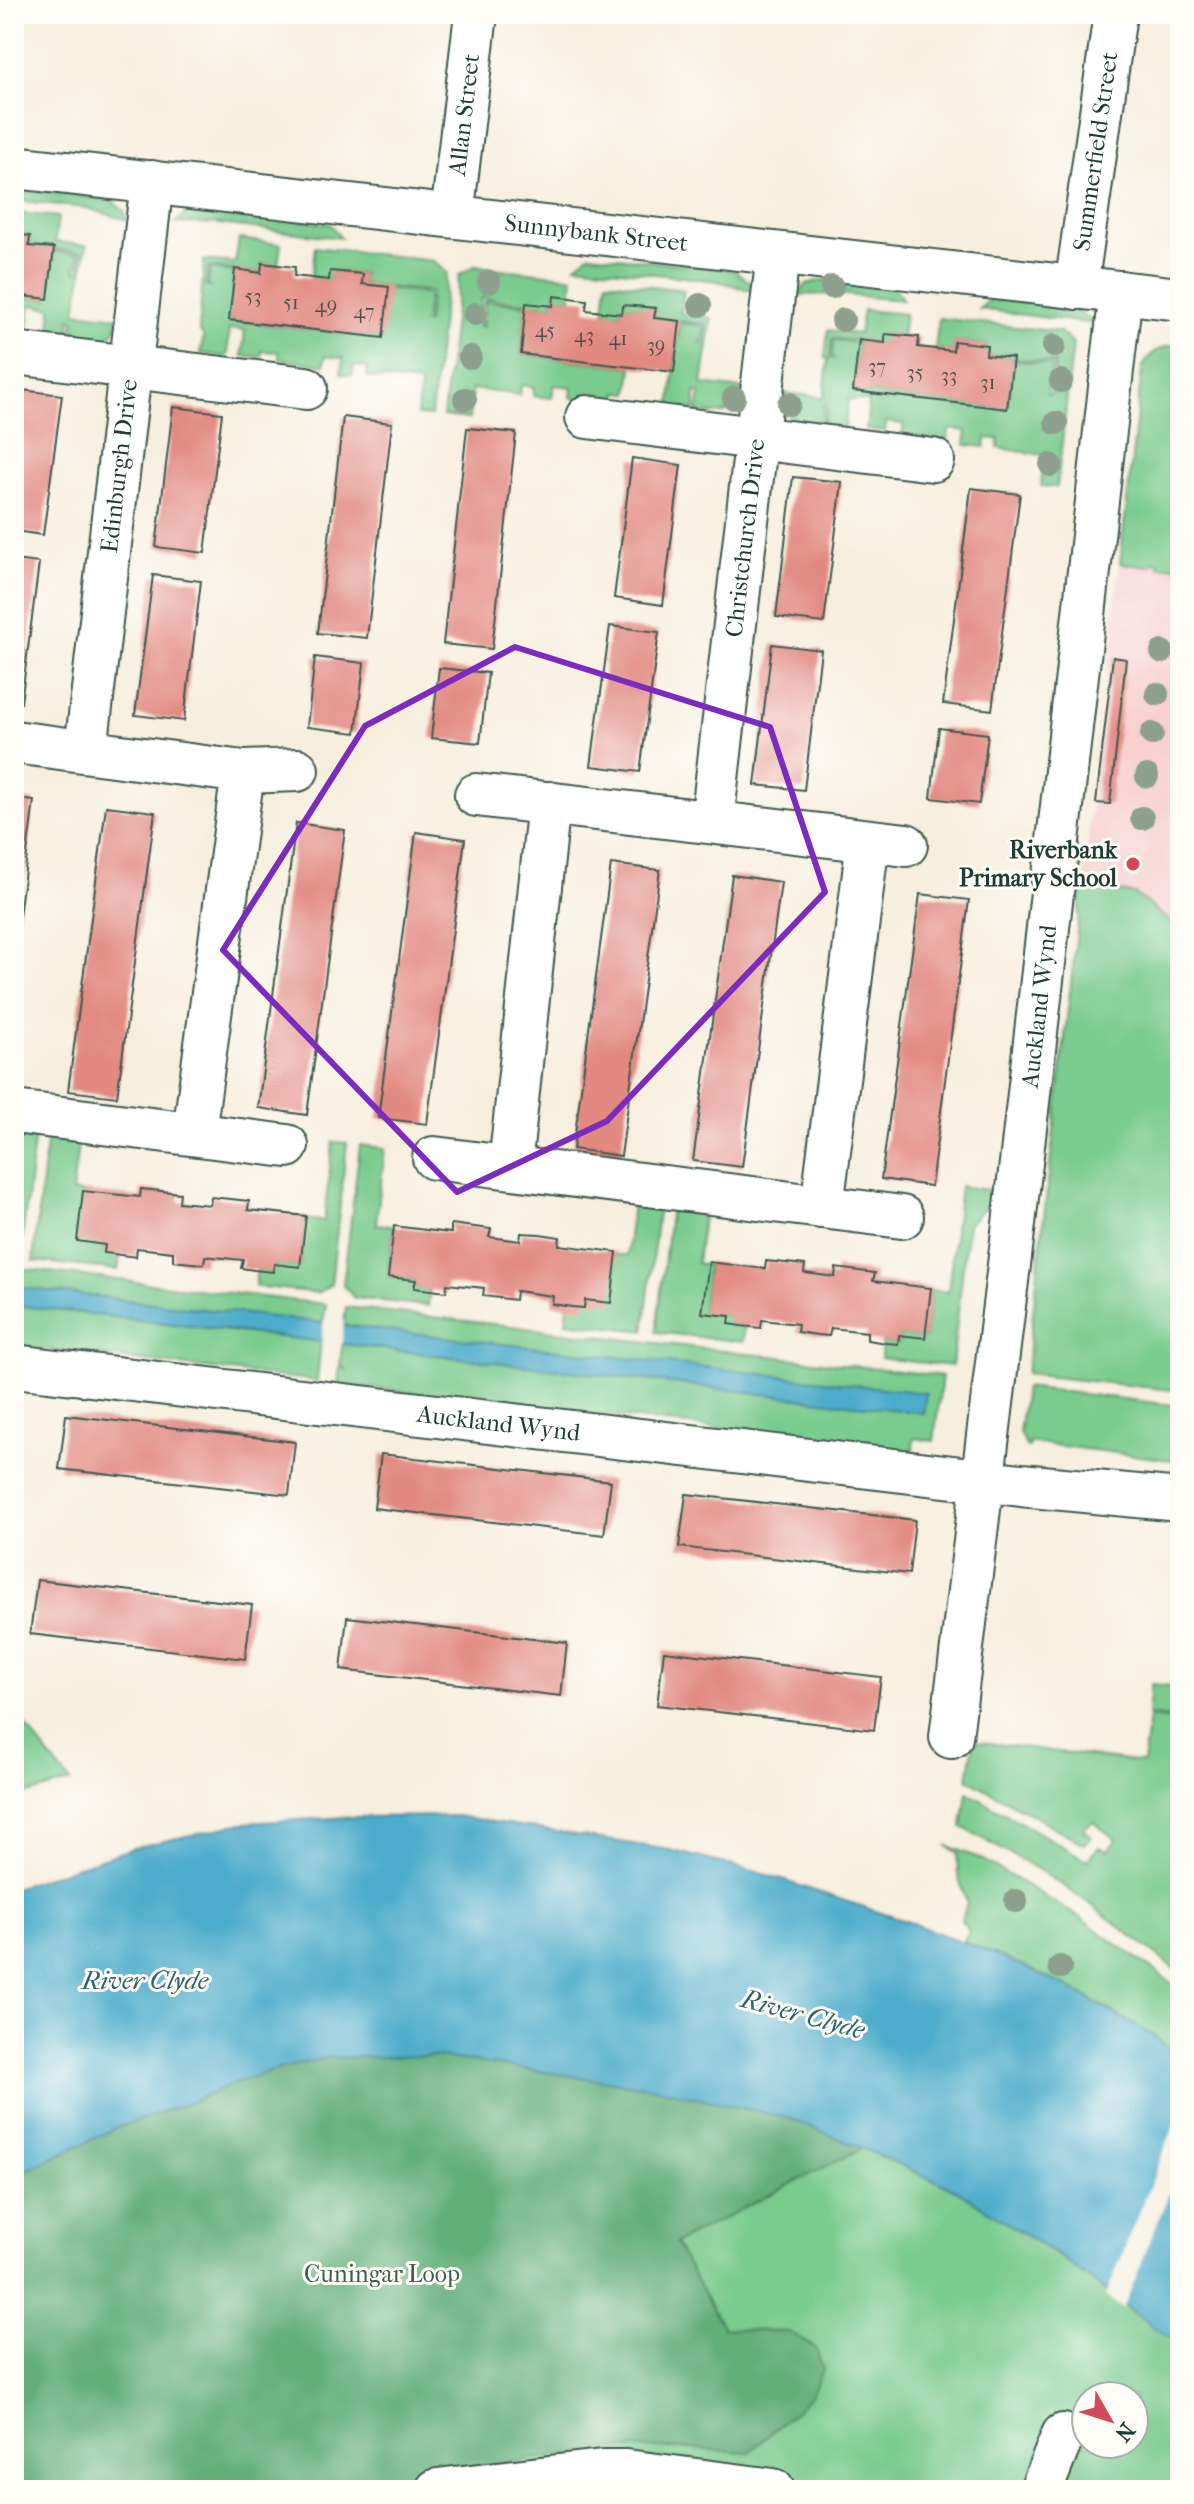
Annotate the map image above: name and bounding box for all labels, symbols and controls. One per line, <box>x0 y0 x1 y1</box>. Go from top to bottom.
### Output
street label: Summerfield Street <box>1067 49 1124 253</box>
street label: Allan Street <box>443 52 485 178</box>
street label: Sunnybank Street <box>503 209 690 257</box>
house number: 53 <box>245 285 261 308</box>
house number: 51 <box>283 291 299 314</box>
house number: 49 <box>315 294 337 317</box>
house number: 47 <box>354 300 375 323</box>
house number: 45 <box>535 319 555 342</box>
house number: 43 <box>574 324 594 347</box>
house number: 41 <box>609 327 627 350</box>
house number: 39 <box>647 334 665 357</box>
house number: 37 <box>868 355 886 378</box>
house number: 35 <box>907 361 923 384</box>
house number: 33 <box>941 364 957 387</box>
house number: 31 <box>980 371 996 394</box>
street label: Edinburgh Drive <box>95 377 143 554</box>
street label: Christchurch Drive <box>720 437 770 639</box>
place label: Riverbank Primary School <box>959 836 1118 892</box>
marker: Riverbank Primary School <box>1124 855 1142 873</box>
street label: Auckland Wynd <box>1016 922 1062 1090</box>
street label: Auckland Wynd <box>414 1400 583 1447</box>
water label: River Clyde <box>80 1965 210 1996</box>
water label: River Clyde <box>736 1983 869 2046</box>
park label: Cuningar Loop <box>304 2260 460 2288</box>
north arrow <box>1070 2380 1150 2460</box>
text: N <box>1109 2417 1140 2447</box>

